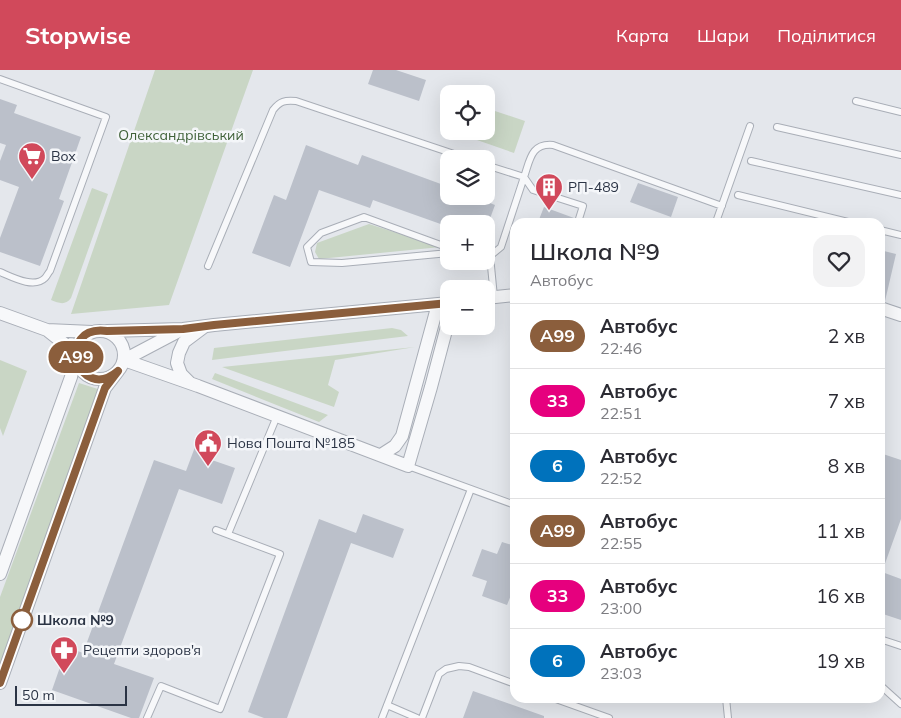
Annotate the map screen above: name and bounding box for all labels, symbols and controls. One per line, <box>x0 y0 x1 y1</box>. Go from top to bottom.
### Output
text: Stopwise <box>25 20 131 50</box>
text: Карта <box>616 24 669 47</box>
text: Шари <box>697 24 749 47</box>
text: Поділитися <box>777 24 876 47</box>
map controls <box>440 85 495 335</box>
button: locate <box>440 85 495 140</box>
park label: Олександрівський <box>118 126 244 144</box>
supermarket icon: Box <box>17 141 47 180</box>
place label: Box <box>51 147 76 165</box>
button: layers <box>440 150 495 205</box>
building icon: РП-489 <box>534 172 564 211</box>
place label: РП-489 <box>568 178 619 196</box>
button: + <box>440 215 495 270</box>
button: heart <box>813 235 865 287</box>
text: Школа №9 <box>530 236 660 266</box>
text: Автобус <box>530 270 593 290</box>
button: − <box>440 280 495 335</box>
text: Автобус <box>600 314 678 338</box>
text: А99 <box>540 324 575 347</box>
text: 2 хв <box>828 324 865 348</box>
text: 22:46 <box>600 338 642 358</box>
line badge: А99 <box>47 341 105 373</box>
text: А99 <box>58 345 94 368</box>
text: Автобус <box>600 379 678 403</box>
text: 33 <box>547 389 568 412</box>
text: 7 хв <box>828 389 865 413</box>
text: 22:51 <box>600 403 642 423</box>
public building icon: Нова Пошта №185 <box>193 428 223 467</box>
place label: Нова Пошта №185 <box>227 434 355 452</box>
text: Автобус <box>600 444 678 468</box>
text: 6 <box>552 454 563 477</box>
text: 8 хв <box>828 454 865 478</box>
text: 22:52 <box>600 468 642 488</box>
text: Автобус <box>600 509 678 533</box>
text: А99 <box>540 519 575 542</box>
text: 11 хв <box>816 519 865 543</box>
text: 22:55 <box>600 533 642 553</box>
text: Автобус <box>600 574 678 598</box>
text: 33 <box>547 584 568 607</box>
text: 16 хв <box>816 584 865 608</box>
text: 23:00 <box>600 598 642 618</box>
marker: Школа №9 <box>11 609 33 631</box>
place label: Школа №9 <box>37 611 114 629</box>
pharmacy icon: Рецепти здоров'я <box>49 635 79 674</box>
text: Автобус <box>600 639 678 663</box>
place label: Рецепти здоров'я <box>83 641 201 659</box>
text: 6 <box>552 649 563 672</box>
text: 19 хв <box>816 649 865 673</box>
text: 23:03 <box>600 663 642 683</box>
scale bar <box>15 683 128 706</box>
text: 50 m <box>22 686 55 704</box>

